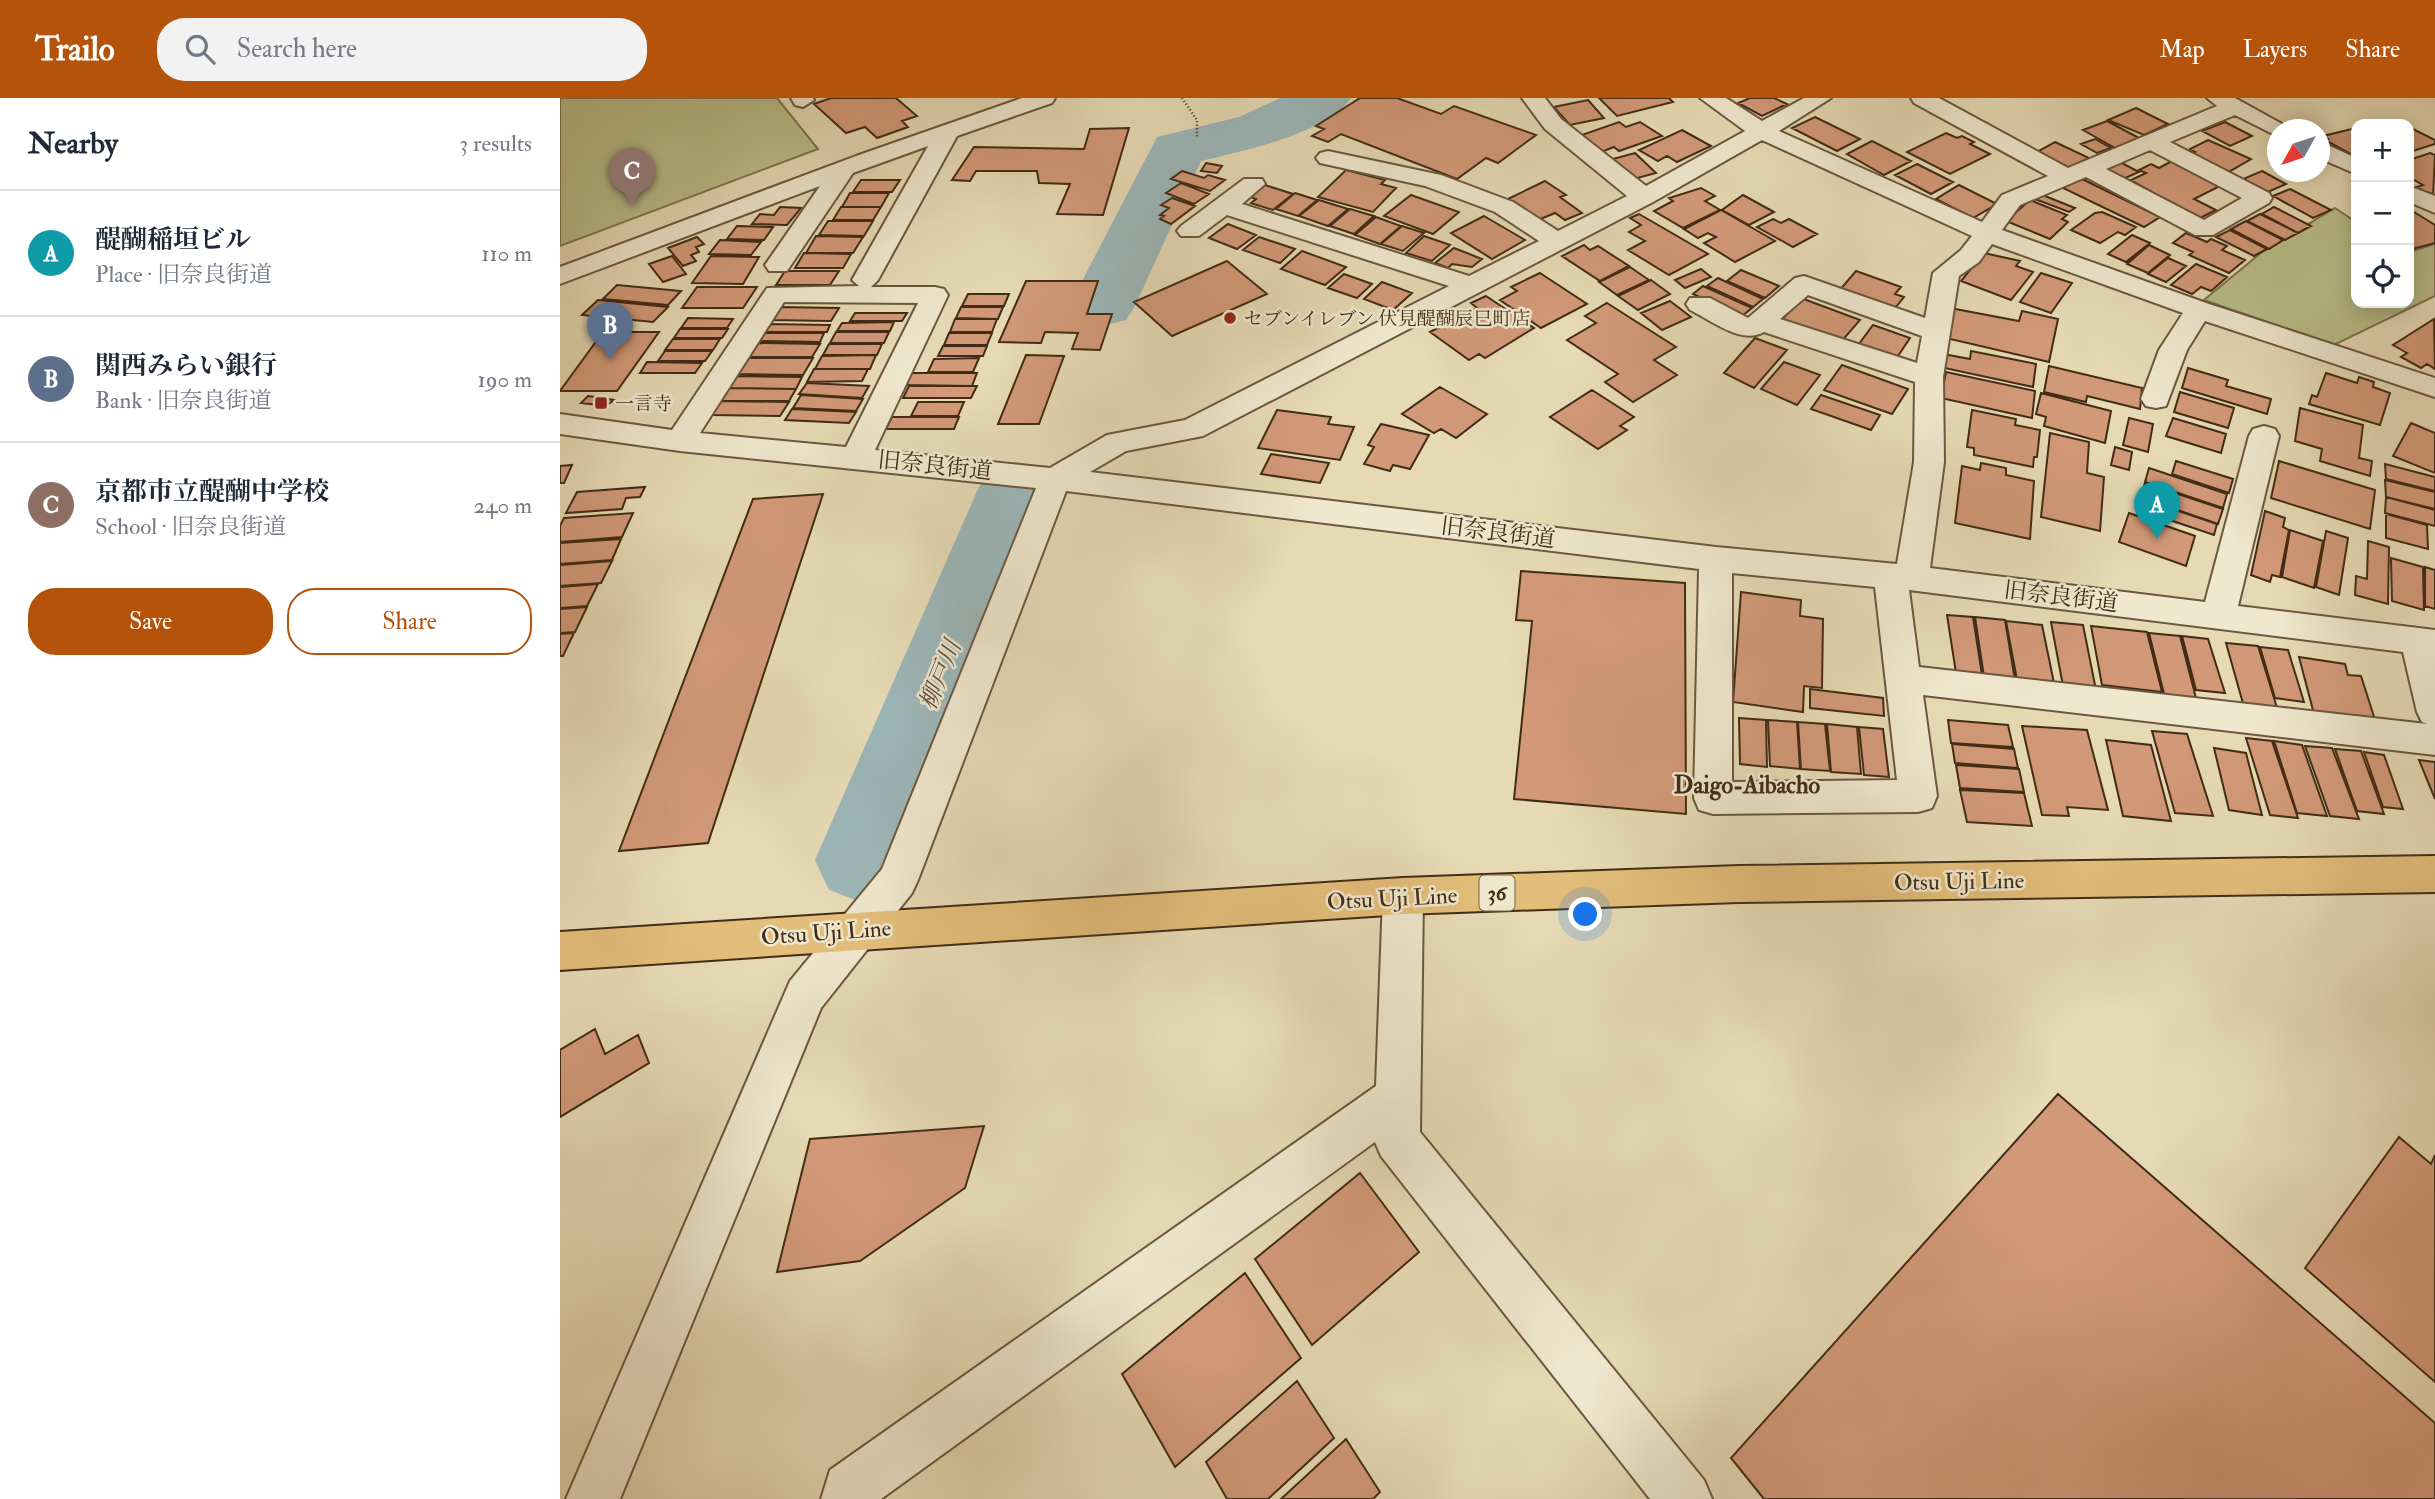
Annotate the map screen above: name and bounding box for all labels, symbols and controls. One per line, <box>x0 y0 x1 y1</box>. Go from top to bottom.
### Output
search box <box>157 18 647 81</box>
text: Trailo <box>35 29 115 70</box>
icon: search <box>181 30 219 68</box>
text: Search here <box>237 33 357 65</box>
text: Map <box>2160 34 2205 65</box>
text: Layers <box>2243 34 2307 65</box>
text: Share <box>2345 34 2400 65</box>
north arrow <box>2267 119 2330 182</box>
map controls <box>2351 119 2414 308</box>
button: + <box>2351 119 2414 182</box>
text: Nearby <box>28 125 118 162</box>
text: 3 results <box>459 129 532 158</box>
pin: C <box>609 148 655 206</box>
button: − <box>2351 182 2414 245</box>
text: 醍醐稲垣ビル <box>95 224 251 256</box>
text: A <box>44 239 58 268</box>
text: 110 m <box>481 239 532 268</box>
button: locate <box>2351 245 2414 308</box>
text: Place · 旧奈良街道 <box>95 260 272 289</box>
pin: B <box>587 302 633 360</box>
place label: セブンイレブン 伏見醍醐辰巳町店 <box>1244 307 1531 331</box>
marker: セブンイレブン 伏見醍醐辰巳町店 <box>1222 310 1238 326</box>
text: 関西みらい銀行 <box>95 350 277 382</box>
text: B <box>43 365 59 394</box>
text: 190 m <box>478 365 532 394</box>
text: Bank · 旧奈良街道 <box>95 386 272 415</box>
place label: 一言寺 <box>615 392 672 416</box>
marker: 一言寺 <box>593 395 609 411</box>
street label: 旧奈良街道 <box>876 445 994 486</box>
text: 京都市立醍醐中学校 <box>95 476 329 508</box>
pin: A <box>2134 481 2180 539</box>
text: C <box>43 491 59 520</box>
text: 240 m <box>473 491 532 520</box>
street label: 旧奈良街道 <box>1439 511 1557 554</box>
text: School · 旧奈良街道 <box>95 512 286 541</box>
street label: 旧奈良街道 <box>2002 575 2120 618</box>
button: Save <box>28 588 273 655</box>
button: Share <box>287 588 532 655</box>
water label: 柳戸川 <box>913 633 969 714</box>
district label: Daigo-Aibacho <box>1674 770 1821 801</box>
street label: Otsu Uji Line <box>1893 866 2025 897</box>
road number: 36 <box>1480 876 1514 910</box>
street label: Otsu Uji Line <box>1326 881 1458 916</box>
your location <box>1568 897 1602 931</box>
street label: Otsu Uji Line <box>760 913 893 952</box>

